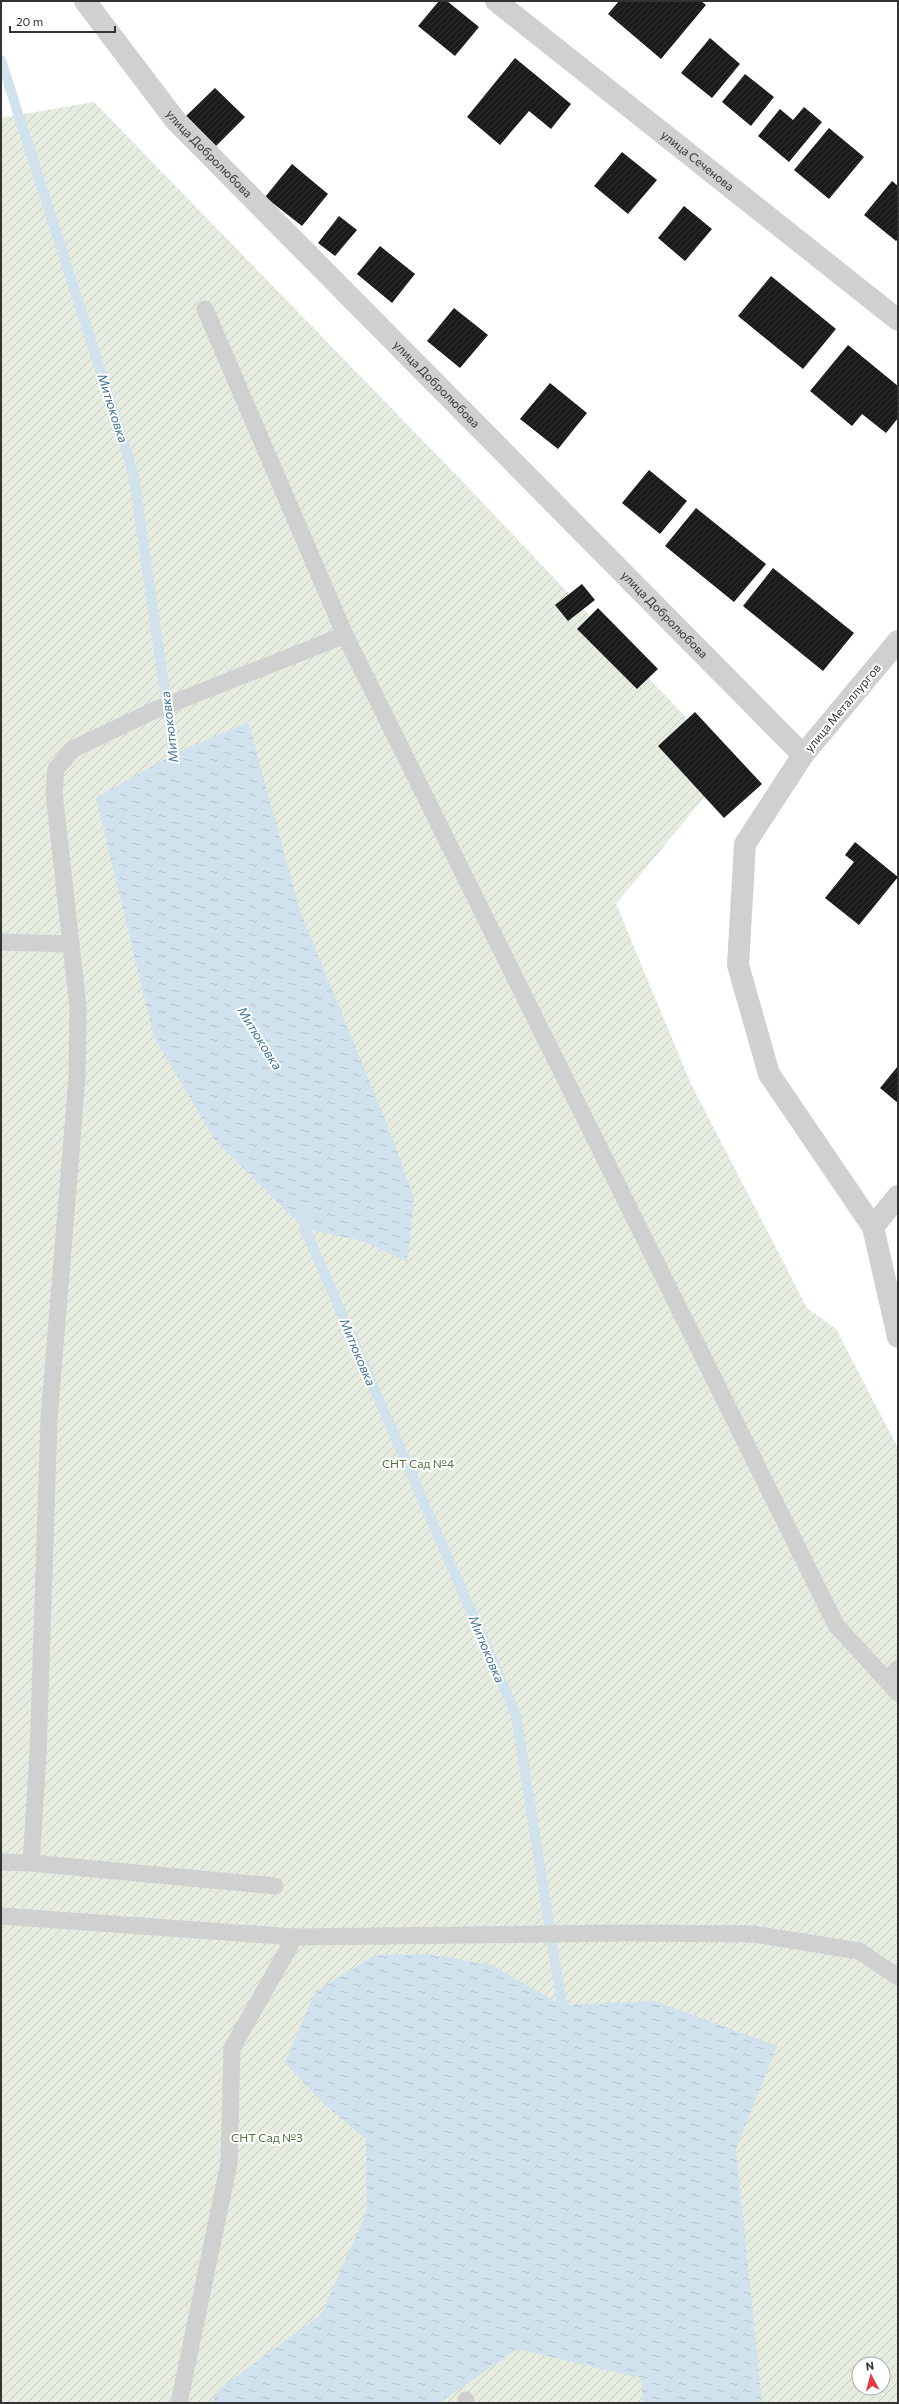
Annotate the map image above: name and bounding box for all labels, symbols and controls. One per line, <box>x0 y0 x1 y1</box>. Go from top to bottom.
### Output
scale bar <box>10 8 115 34</box>
text: 20 m <box>16 14 43 28</box>
street label: улица Добролюбова <box>164 107 255 200</box>
street label: улица Сеченова <box>659 127 737 193</box>
street label: улица Добролюбова <box>391 337 483 430</box>
water label: Митюковка <box>94 371 132 445</box>
street label: улица Добролюбова <box>619 568 711 661</box>
street label: улица Металлургов <box>801 661 883 754</box>
water label: Митюковка <box>157 690 181 764</box>
water label: Митюковка <box>234 1003 286 1073</box>
water label: Митюковка <box>337 1316 379 1388</box>
park label: СНТ Сад №4 <box>382 1456 454 1470</box>
water label: Митюковка <box>466 1613 508 1685</box>
park label: СНТ Сад №3 <box>231 2130 303 2144</box>
north arrow <box>851 2356 891 2396</box>
text: N <box>865 2359 875 2373</box>

